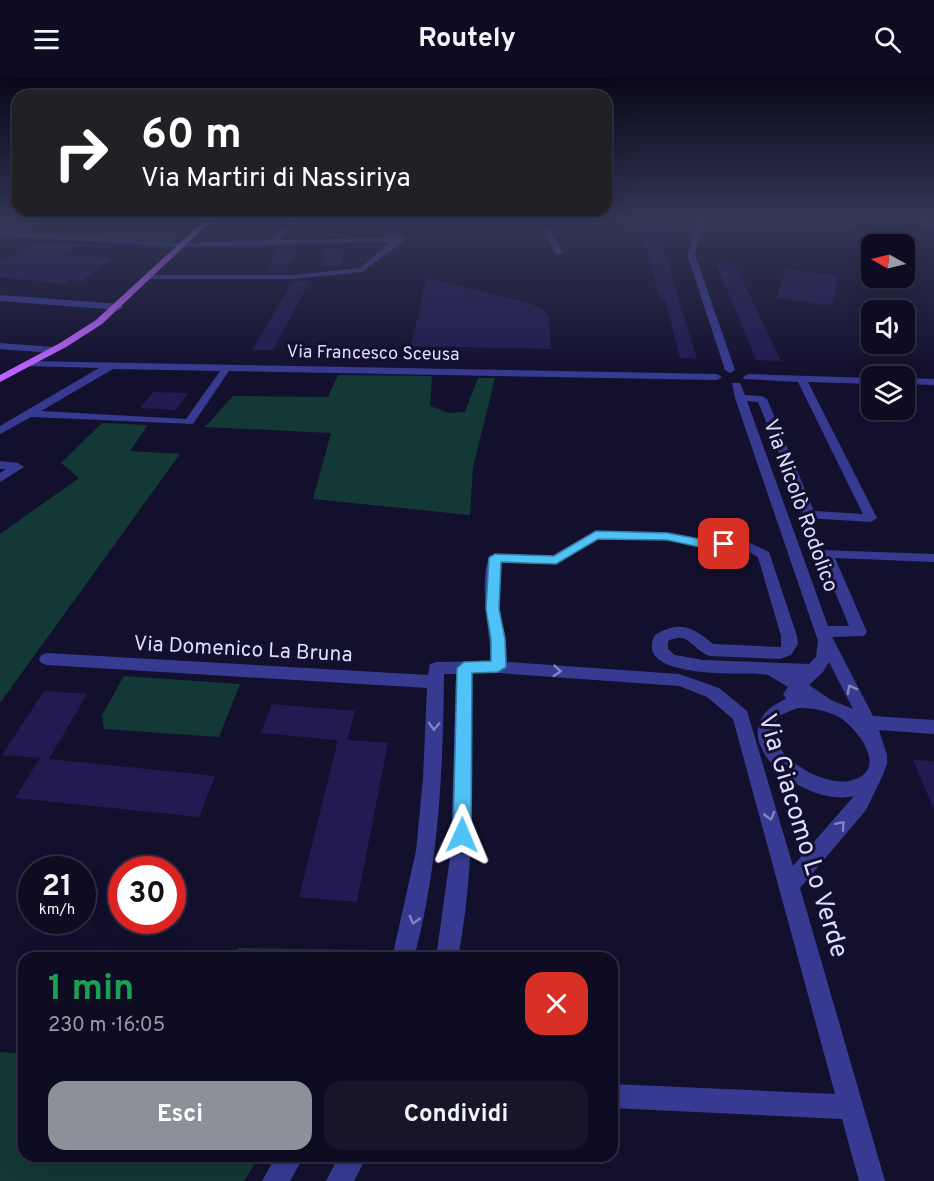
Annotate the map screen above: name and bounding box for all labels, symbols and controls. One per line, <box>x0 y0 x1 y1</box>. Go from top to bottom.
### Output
text: Routely <box>418 22 516 56</box>
icon: menu <box>30 23 63 56</box>
icon: search <box>871 23 904 56</box>
text: 60 m <box>141 110 242 163</box>
icon: right <box>42 114 120 192</box>
text: Via Martiri di Nassiriya <box>141 162 411 196</box>
north arrow <box>861 234 915 288</box>
map controls <box>861 234 915 420</box>
button: sound <box>861 300 915 354</box>
street label: Via Francesco Sceusa <box>286 341 460 367</box>
button: layers <box>861 366 915 420</box>
street label: Via Nicolò Rodolico <box>756 416 844 596</box>
pin <box>698 518 749 569</box>
icon: arrive <box>707 527 740 560</box>
street label: Via Domenico La Bruna <box>133 631 353 669</box>
one-way arrow <box>552 664 561 677</box>
one-way arrow <box>847 685 858 695</box>
street label: Via Giacomo Lo Verde <box>749 710 855 962</box>
one-way arrow <box>428 722 440 731</box>
position arrow <box>430 803 494 867</box>
one-way arrow <box>763 810 776 820</box>
one-way arrow <box>834 821 845 832</box>
speed limit sign: 30 <box>108 856 186 934</box>
text: 21 <box>42 869 72 906</box>
text: km/h <box>39 901 75 920</box>
one-way arrow <box>409 914 421 924</box>
text: 1 min <box>48 967 134 1013</box>
button: close <box>525 972 588 1035</box>
text: 230 m · 16:05 <box>48 1013 165 1039</box>
button: Esci <box>48 1081 312 1150</box>
button: Condividi <box>324 1081 588 1150</box>

